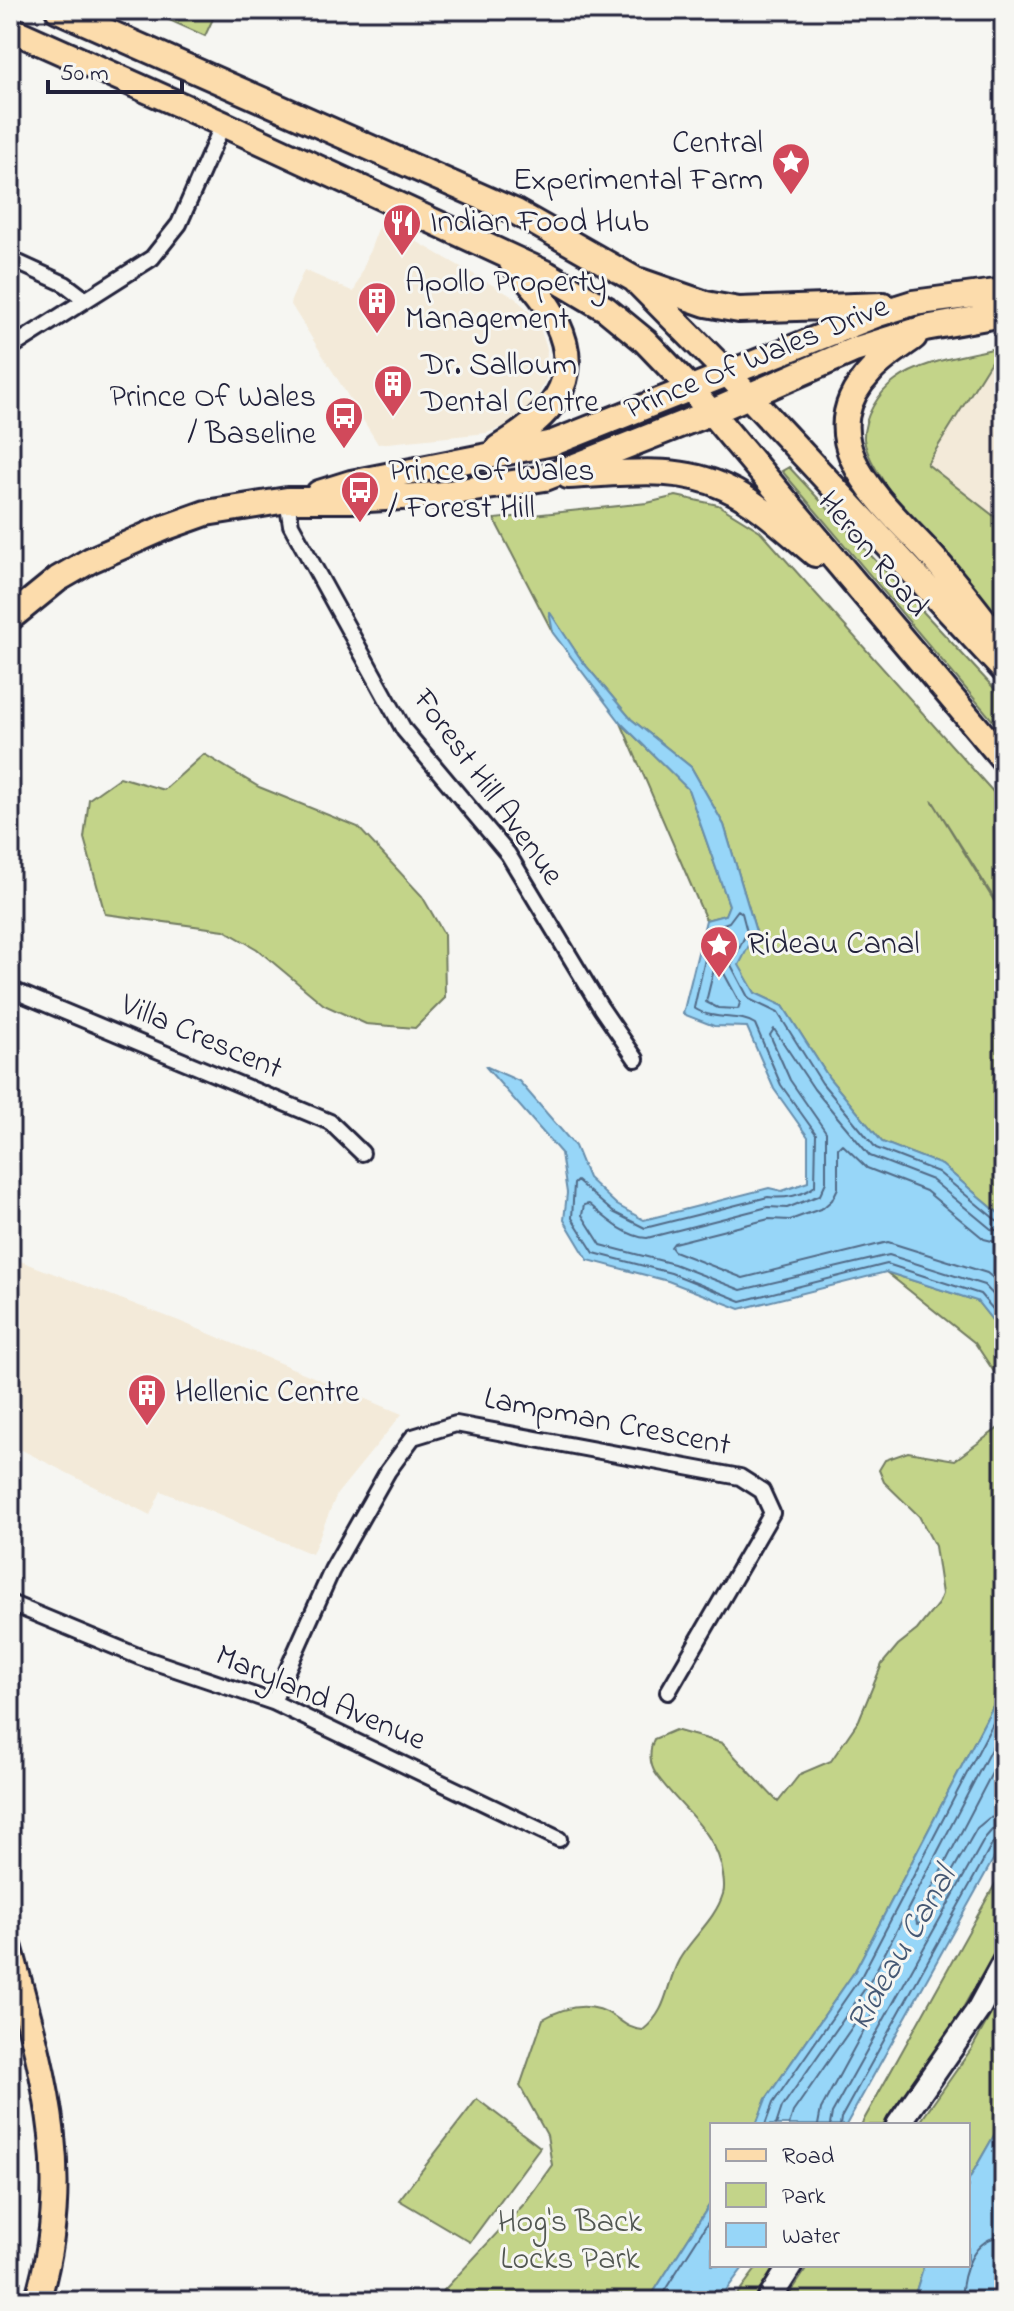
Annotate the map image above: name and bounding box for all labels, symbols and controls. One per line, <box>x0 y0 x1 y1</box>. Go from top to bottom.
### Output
scale bar <box>48 44 182 94</box>
text: 50 m <box>60 57 109 92</box>
place label: Central Experimental Farm <box>513 121 763 205</box>
place icon: Central Experimental Farm <box>770 141 812 196</box>
place label: Indian Food Hub <box>430 200 649 247</box>
restaurant icon: Indian Food Hub <box>381 202 423 257</box>
place label: Apollo Property Management <box>405 260 607 344</box>
building icon: Apollo Property Management <box>356 280 398 335</box>
street label: Prince Of Wales Drive <box>618 284 897 433</box>
place label: Dr. Salloum Dental Centre <box>420 343 599 427</box>
building icon: Dr. Salloum Dental Centre <box>372 363 414 418</box>
place label: Prince Of Wales / Baseline <box>109 375 317 459</box>
bus stop icon: Prince Of Wales / Baseline <box>323 395 365 450</box>
place label: Prince Of Wales / Forest Hill <box>388 449 595 533</box>
bus stop icon: Prince Of Wales / Forest Hill <box>339 469 381 524</box>
street label: Heron Road <box>805 481 939 629</box>
street label: Forest Hill Avenue <box>399 679 575 896</box>
place label: Rideau Canal <box>747 922 920 969</box>
place icon: Rideau Canal <box>698 924 740 979</box>
street label: Villa Crescent <box>112 982 289 1093</box>
place label: Hellenic Centre <box>175 1370 360 1417</box>
building icon: Hellenic Centre <box>126 1372 168 1427</box>
street label: Lampman Crescent <box>480 1376 735 1470</box>
street label: Maryland Avenue <box>207 1634 433 1765</box>
water label: Rideau Canal <box>836 1854 973 2042</box>
legend <box>710 2123 970 2267</box>
text: Road <box>782 2140 835 2175</box>
text: Park <box>782 2180 826 2215</box>
park label: Hog's Back Locks Park <box>498 2200 643 2284</box>
text: Water <box>782 2220 840 2255</box>

